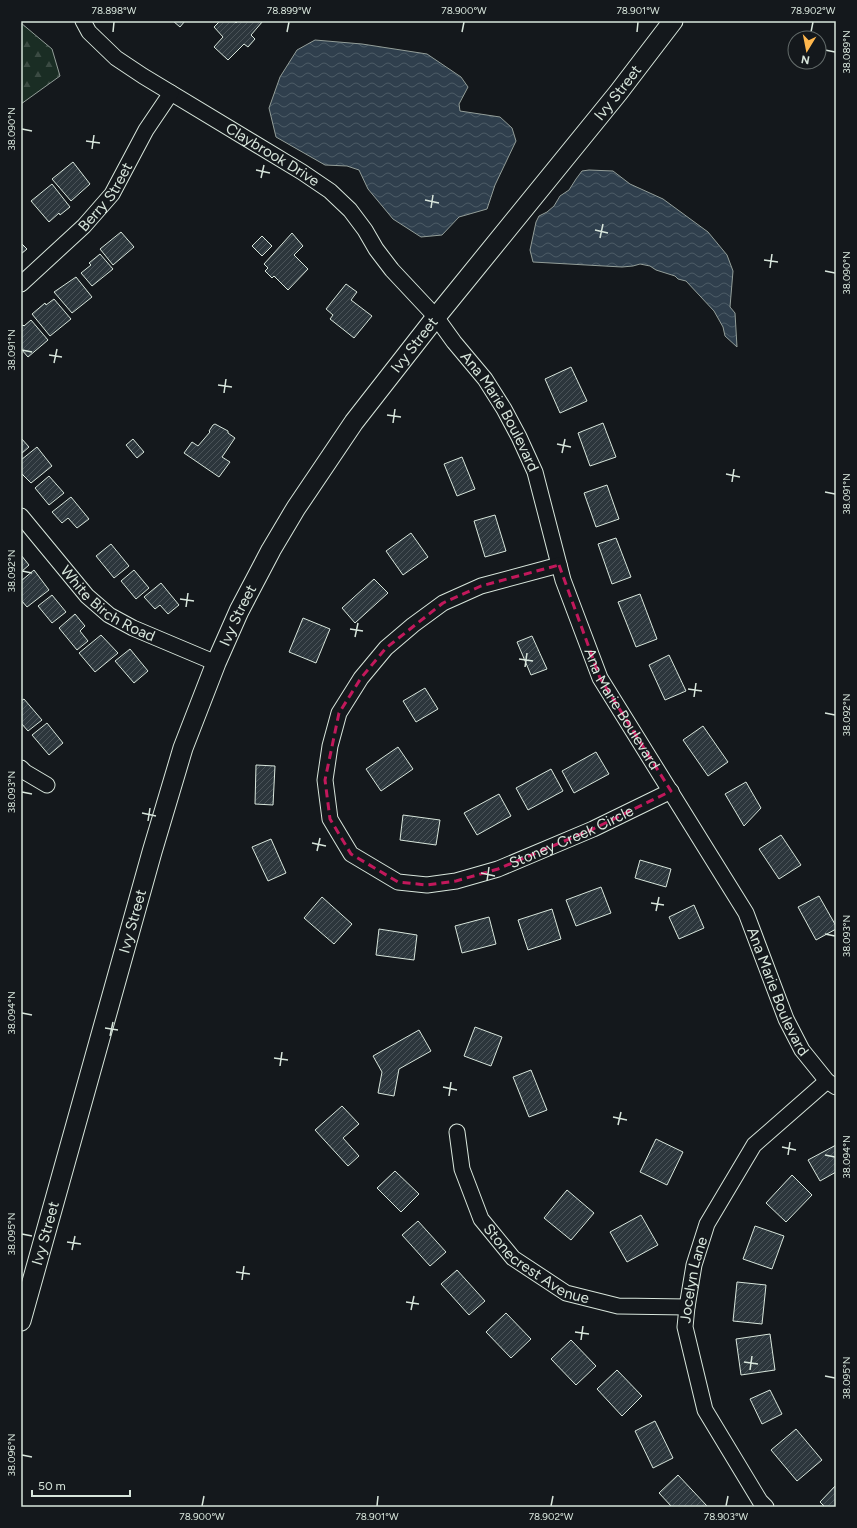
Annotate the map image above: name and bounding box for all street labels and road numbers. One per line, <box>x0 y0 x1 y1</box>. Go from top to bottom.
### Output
street label: Ivy Street <box>590 61 645 124</box>
street label: Claybrook Drive <box>222 119 323 190</box>
street label: Berry Street <box>74 159 136 235</box>
street label: Ivy Street <box>387 313 442 376</box>
street label: Ana Marie Boulevard <box>457 348 543 474</box>
street label: White Birch Road <box>57 562 158 645</box>
street label: Ivy Street <box>216 582 260 649</box>
street label: Ana Marie Boulevard <box>581 646 664 773</box>
street label: Stoney Creek Circle <box>507 802 636 872</box>
street label: Ivy Street <box>115 887 150 955</box>
street label: Ana Marie Boulevard <box>743 925 812 1060</box>
street label: Ivy Street <box>28 1199 63 1267</box>
street label: Stonecrest Avenue <box>480 1220 591 1307</box>
street label: Jocelyn Lane <box>676 1234 711 1324</box>

